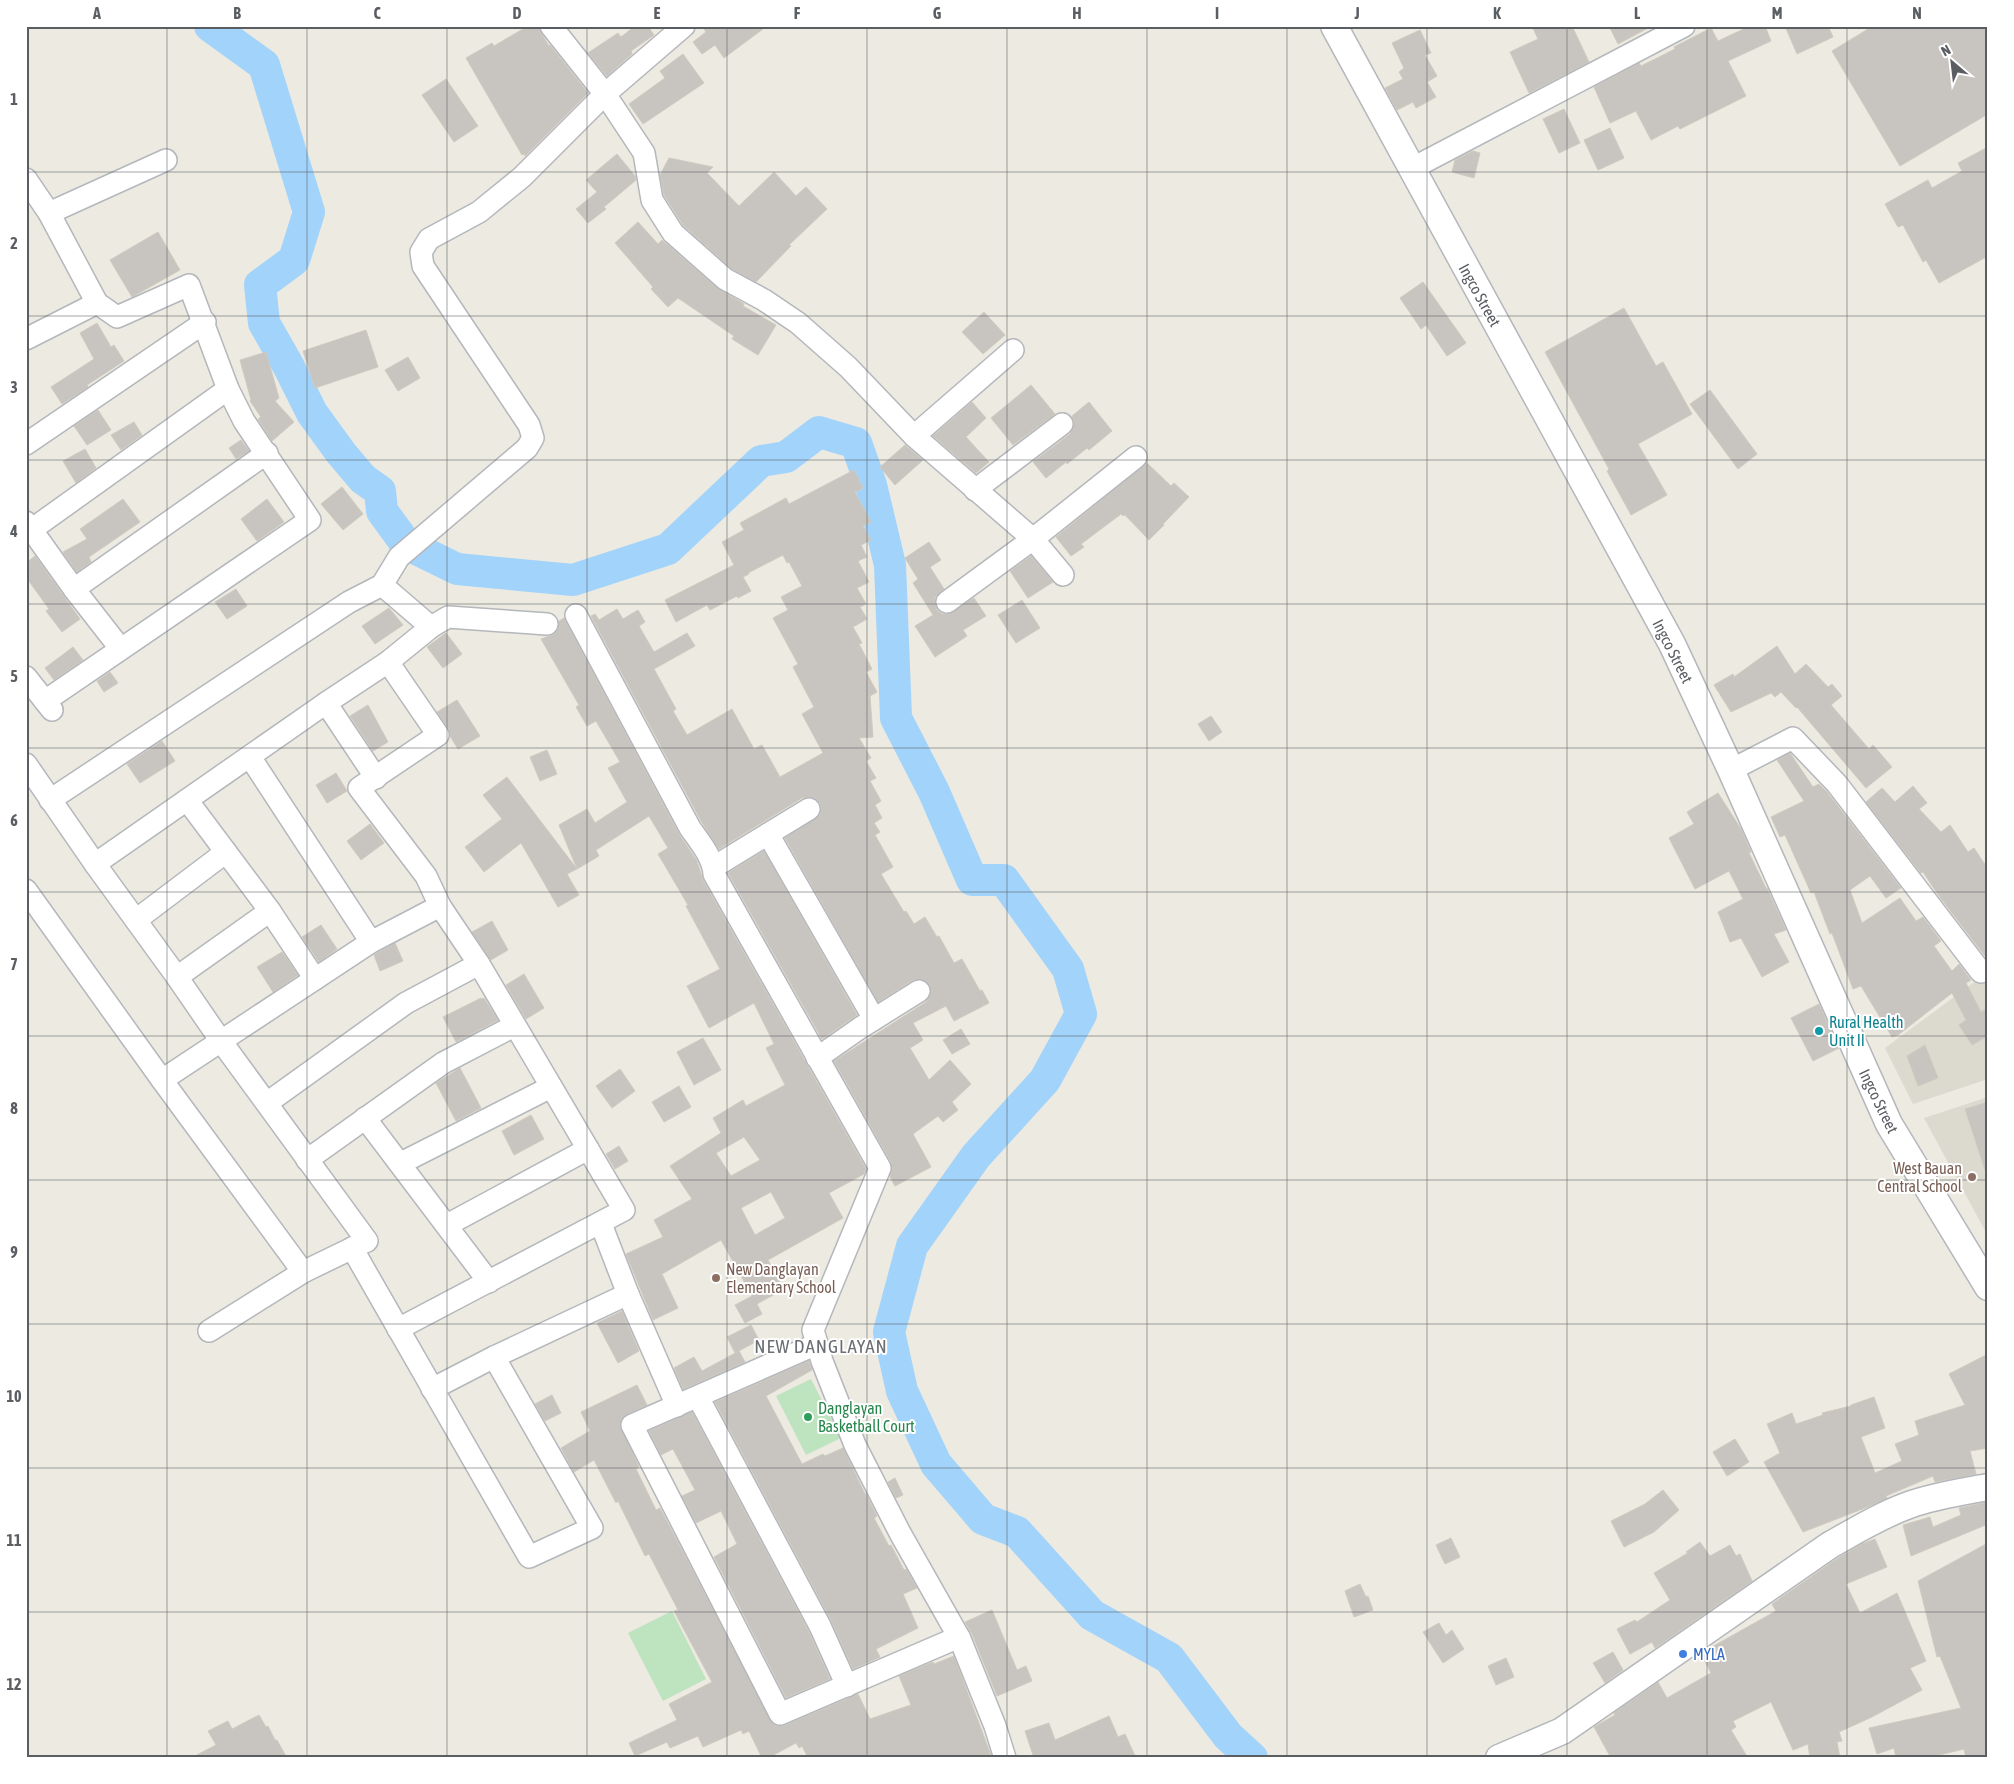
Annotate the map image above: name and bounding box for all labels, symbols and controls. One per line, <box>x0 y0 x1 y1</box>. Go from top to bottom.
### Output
text: A <box>92 4 101 22</box>
text: B <box>233 4 241 22</box>
text: C <box>373 4 381 22</box>
text: D <box>513 4 522 22</box>
text: E <box>654 4 661 22</box>
text: F <box>794 4 801 22</box>
text: G <box>933 4 942 22</box>
text: H <box>1072 4 1082 22</box>
text: I <box>1215 4 1219 22</box>
text: J <box>1353 4 1360 22</box>
text: K <box>1493 4 1501 22</box>
text: L <box>1634 4 1641 22</box>
text: M <box>1772 4 1782 22</box>
text: N <box>1912 4 1922 22</box>
north arrow <box>1926 38 1976 88</box>
text: N <box>1938 42 1953 60</box>
text: 1 <box>10 90 18 108</box>
text: 2 <box>10 234 18 252</box>
street label: Ingco Street <box>1454 260 1505 330</box>
text: 3 <box>10 378 18 396</box>
text: 4 <box>9 522 18 540</box>
street label: Ingco Street <box>1648 616 1697 687</box>
text: 5 <box>10 667 18 685</box>
text: 6 <box>10 811 18 829</box>
text: 7 <box>10 955 18 973</box>
place label: Rural Health Unit II <box>1829 1013 1904 1049</box>
marker: Rural Health Unit II <box>1813 1025 1825 1037</box>
street label: Ingco Street <box>1855 1066 1902 1137</box>
text: 8 <box>10 1099 18 1117</box>
place label: West Bauan Central School <box>1877 1159 1963 1195</box>
marker: West Bauan Central School <box>1966 1171 1978 1183</box>
text: 9 <box>10 1243 18 1261</box>
place label: New Danglayan Elementary School <box>726 1260 837 1297</box>
marker: New Danglayan Elementary School <box>710 1272 722 1284</box>
district label: NEW DANGLAYAN <box>754 1335 888 1357</box>
text: 10 <box>6 1387 22 1405</box>
place label: Danglayan Basketball Court <box>818 1399 915 1435</box>
marker: Danglayan Basketball Court <box>802 1411 814 1423</box>
text: 11 <box>6 1531 22 1549</box>
place label: MYLA <box>1693 1645 1725 1663</box>
marker: MYLA <box>1677 1648 1689 1660</box>
text: 12 <box>6 1675 22 1693</box>

